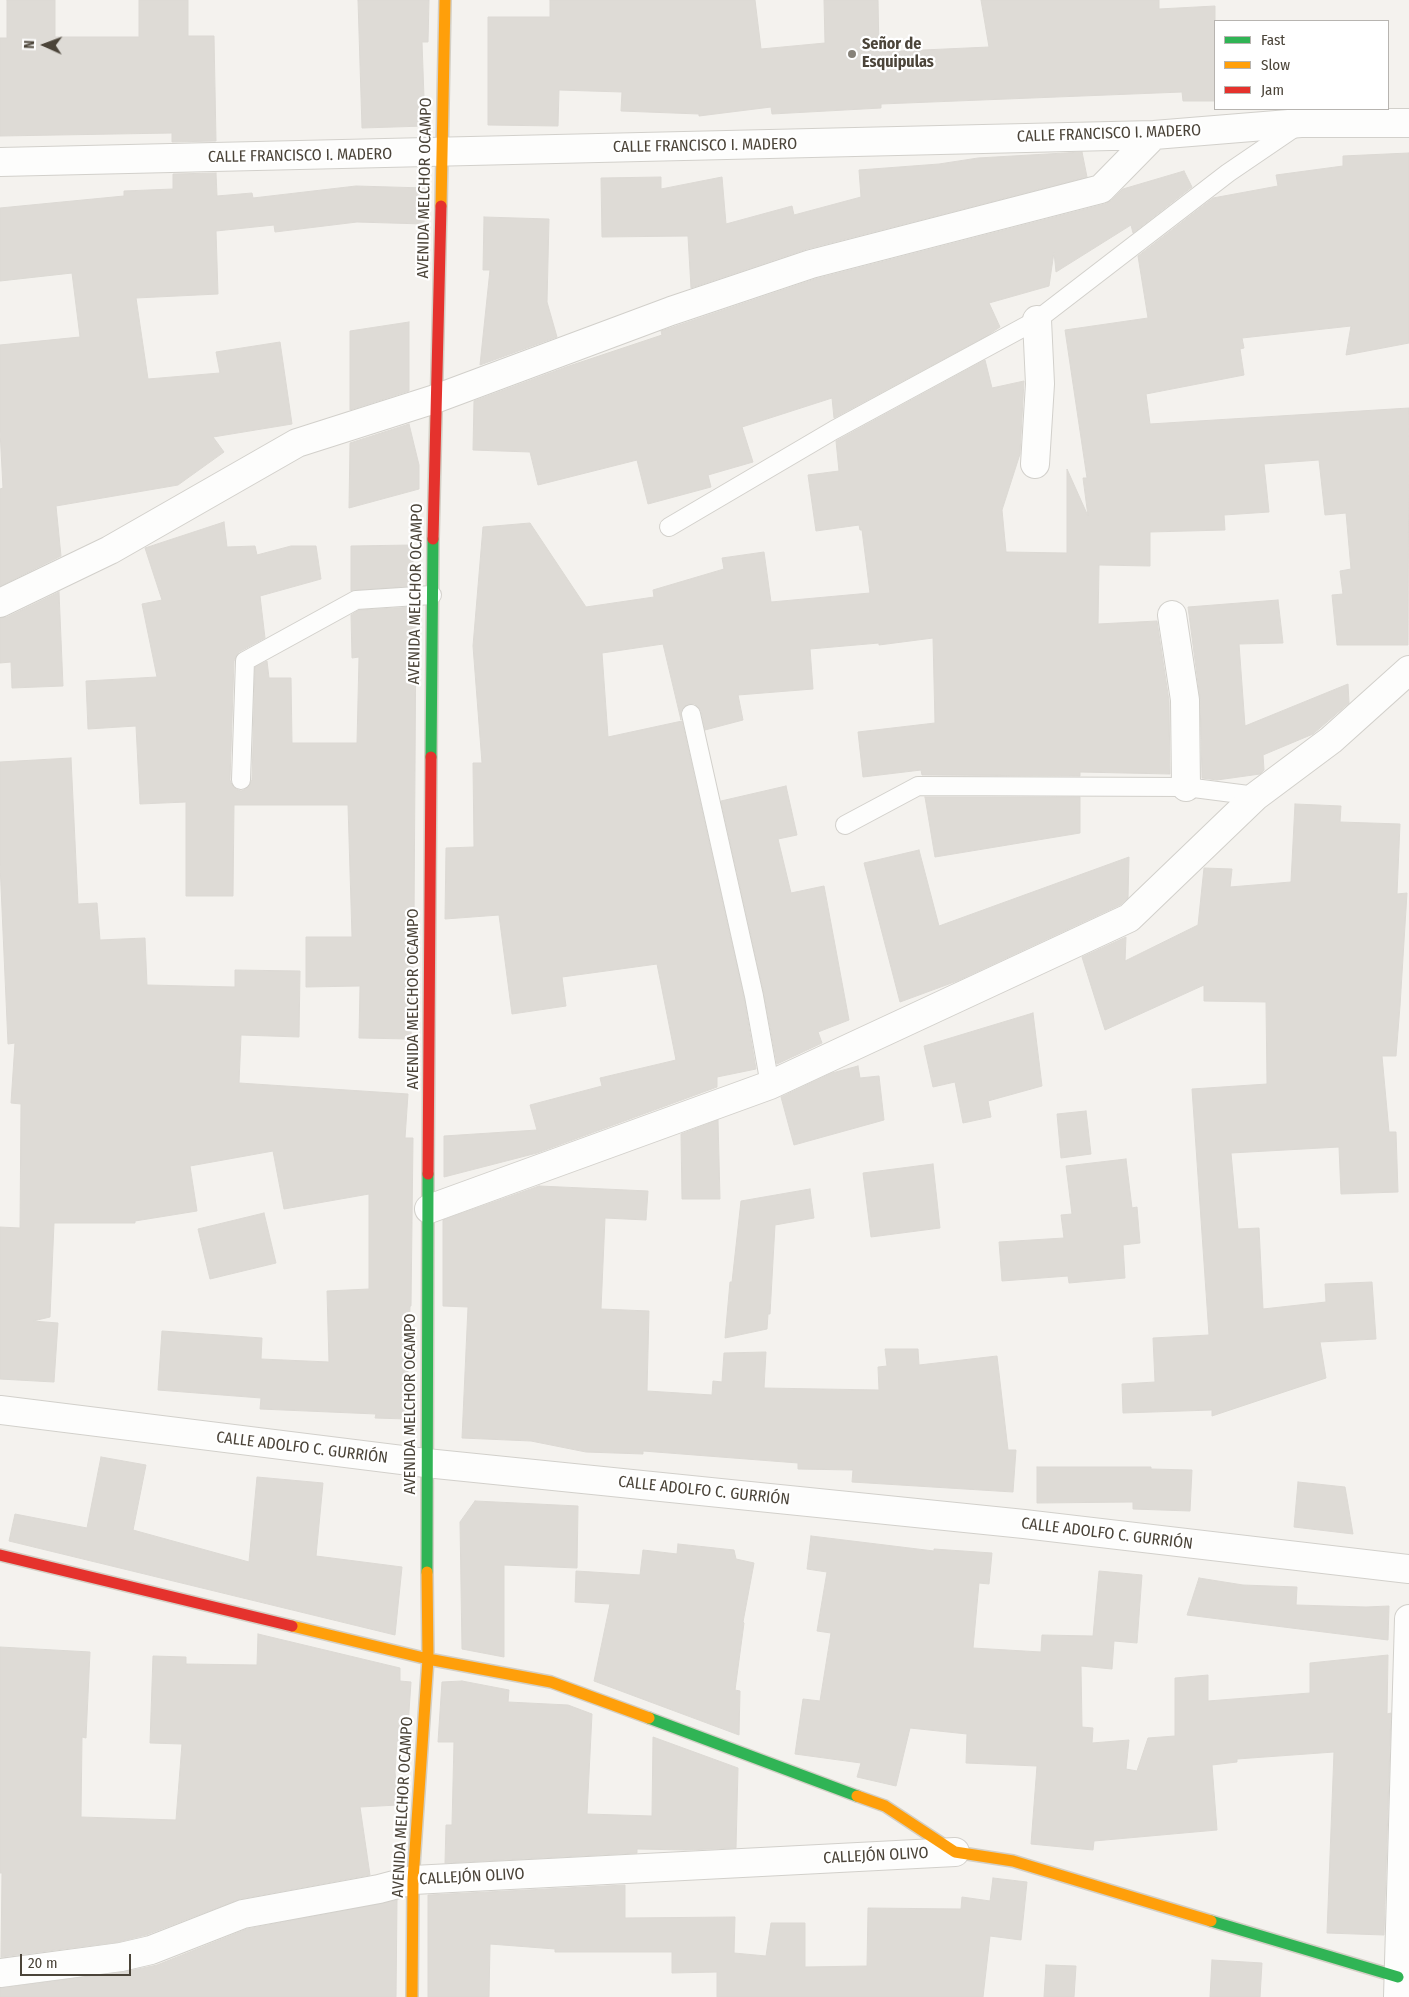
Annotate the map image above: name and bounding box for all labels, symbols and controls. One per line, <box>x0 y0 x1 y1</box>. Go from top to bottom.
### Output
north arrow <box>20 20 70 70</box>
legend <box>1214 20 1389 110</box>
text: Fast <box>1261 31 1285 49</box>
place label: Señor de Esquipulas <box>862 35 934 73</box>
text: N <box>21 40 38 49</box>
marker: Señor de Esquipulas <box>846 48 858 60</box>
text: Slow <box>1261 56 1290 74</box>
text: Jam <box>1261 81 1284 99</box>
street label: AVENIDA MELCHOR OCAMPO <box>414 97 436 279</box>
street label: CALLE FRANCISCO I. MADERO <box>1017 121 1201 147</box>
street label: CALLE FRANCISCO I. MADERO <box>613 135 797 157</box>
street label: CALLE FRANCISCO I. MADERO <box>208 145 392 167</box>
street label: AVENIDA MELCHOR OCAMPO <box>405 503 427 685</box>
street label: AVENIDA MELCHOR OCAMPO <box>404 908 424 1090</box>
street label: AVENIDA MELCHOR OCAMPO <box>401 1313 421 1495</box>
street label: CALLE ADOLFO C. GURRIÓN <box>215 1428 389 1468</box>
street label: CALLE ADOLFO C. GURRIÓN <box>617 1472 791 1510</box>
street label: CALLE ADOLFO C. GURRIÓN <box>1020 1514 1194 1554</box>
street label: AVENIDA MELCHOR OCAMPO <box>389 1716 417 1898</box>
street label: CALLEJÓN OLIVO <box>823 1844 929 1868</box>
street label: CALLEJÓN OLIVO <box>419 1865 525 1889</box>
scale bar <box>22 1944 134 1976</box>
text: 20 m <box>28 1954 58 1972</box>

